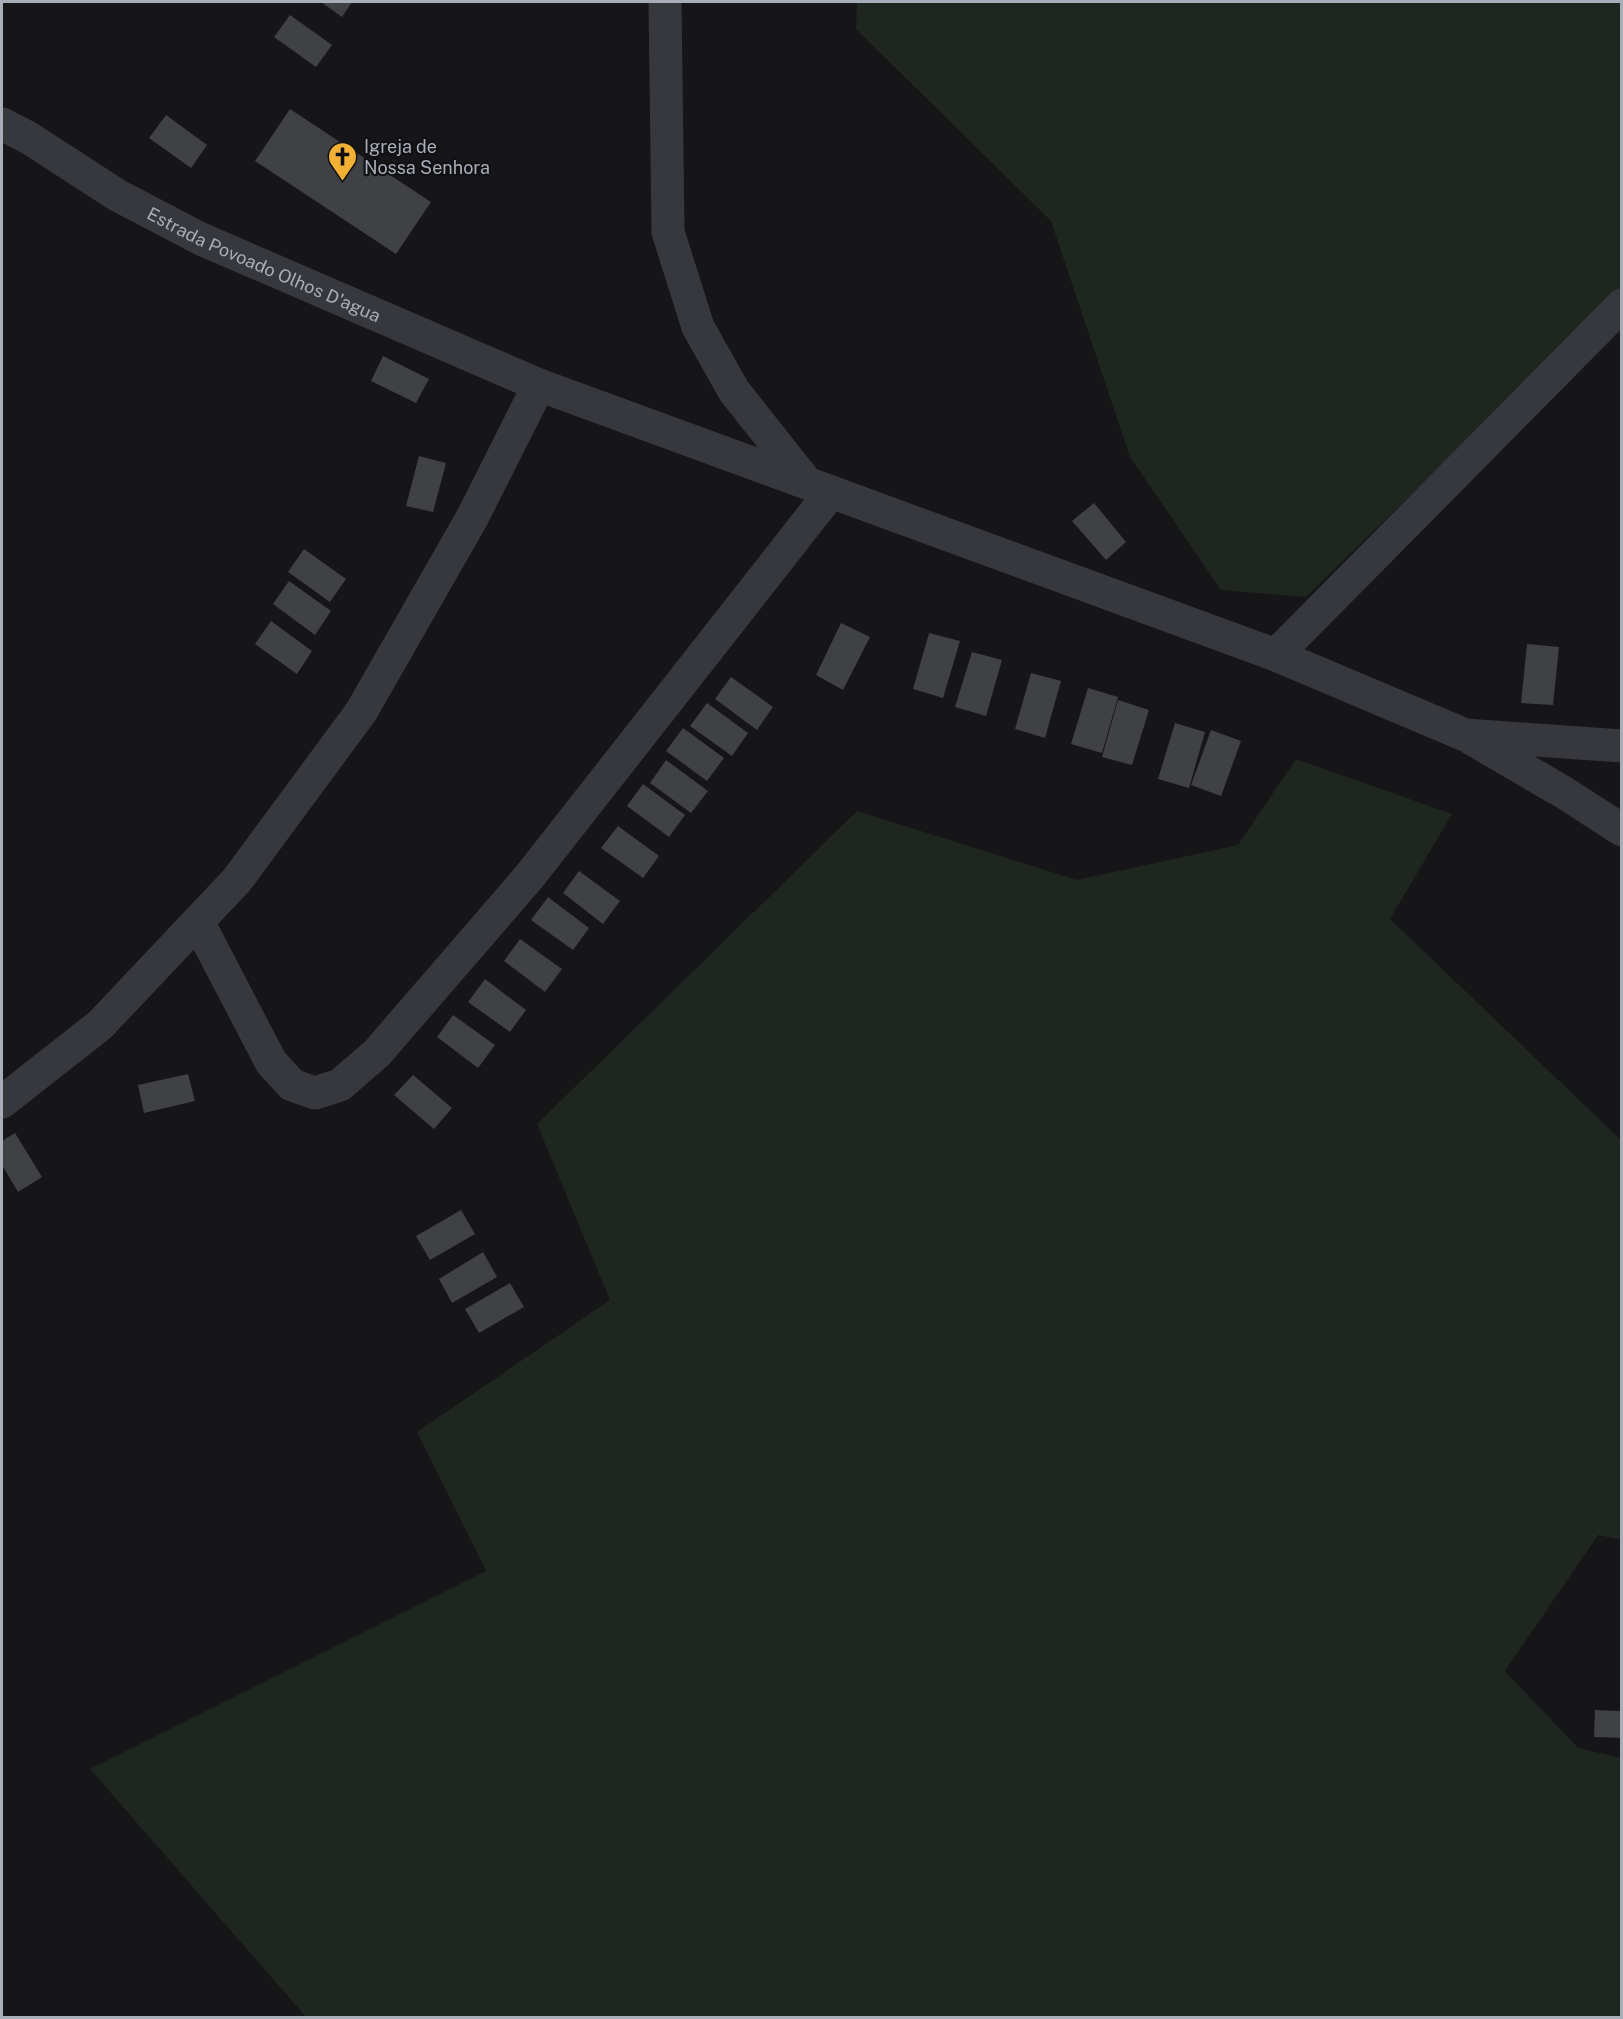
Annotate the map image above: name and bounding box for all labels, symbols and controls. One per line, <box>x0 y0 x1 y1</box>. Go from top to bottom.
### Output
place label: Igreja de Nossa Senhora <box>364 136 490 178</box>
church icon: Igreja de Nossa Senhora <box>327 140 359 182</box>
street label: Estrada Povoado Olhos D'agua <box>144 202 384 326</box>

